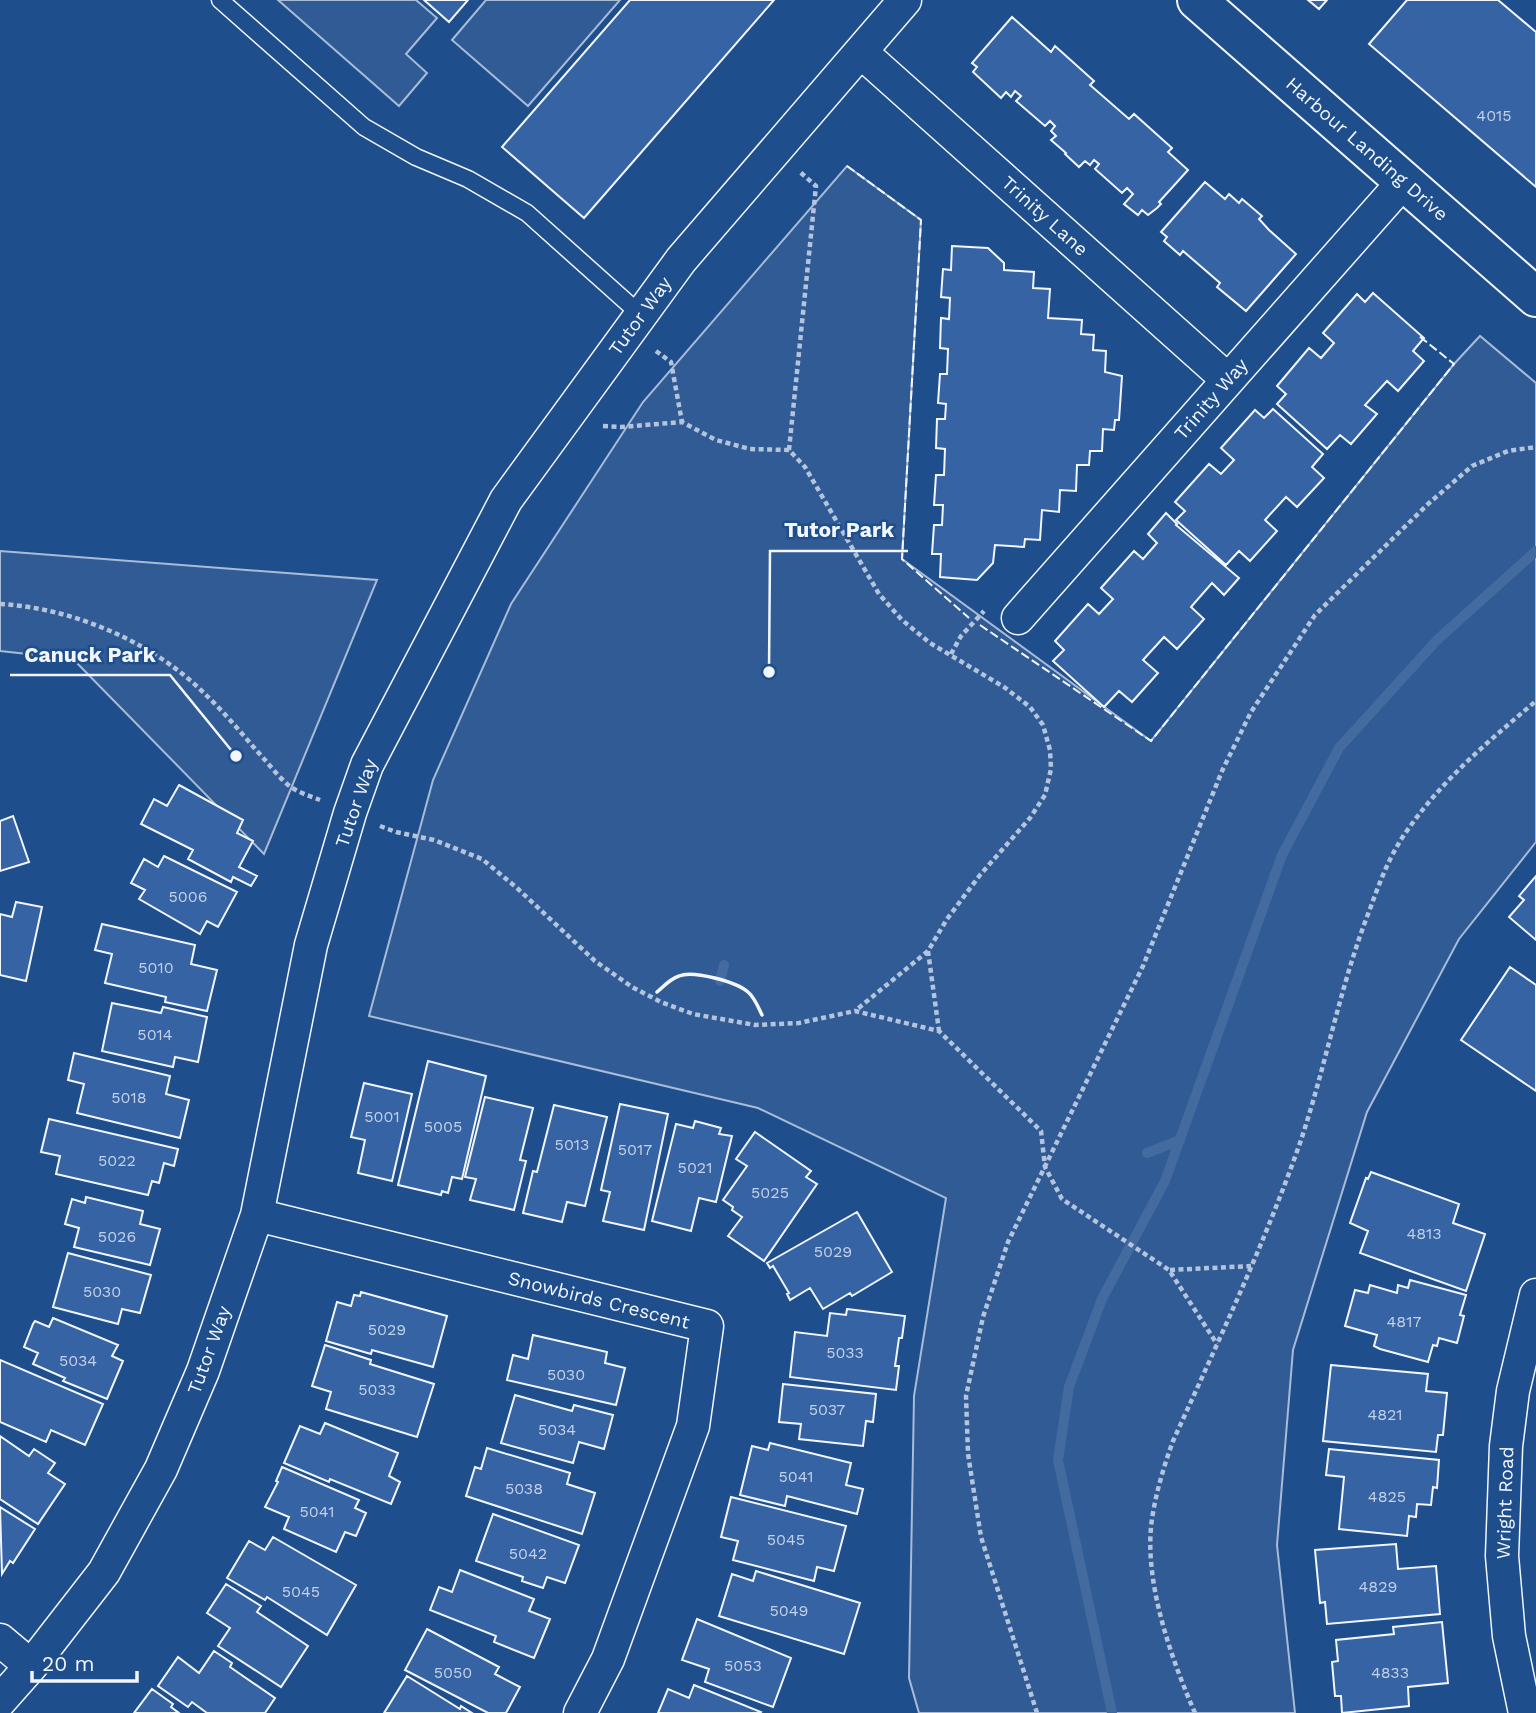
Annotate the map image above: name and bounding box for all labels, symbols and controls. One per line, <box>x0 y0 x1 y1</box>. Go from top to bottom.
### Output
street label: Harbour Landing Drive <box>1281 72 1453 226</box>
house number: 4015 <box>1476 106 1512 125</box>
street label: Trinity Lane <box>997 171 1093 261</box>
street label: Tutor Way <box>604 272 677 360</box>
street label: Trinity Way <box>1169 353 1253 445</box>
callout: Tutor Park <box>770 509 908 551</box>
text: Tutor Park <box>784 517 895 542</box>
callout: Canuck Park <box>10 633 170 675</box>
text: Canuck Park <box>24 642 157 667</box>
street label: Tutor Way <box>330 755 382 850</box>
house number: 5006 <box>169 887 207 906</box>
house number: 5010 <box>138 958 174 977</box>
house number: 5014 <box>137 1025 173 1044</box>
house number: 5018 <box>111 1088 147 1107</box>
house number: 5001 <box>364 1107 400 1126</box>
house number: 5005 <box>424 1117 462 1136</box>
house number: 5013 <box>555 1135 589 1154</box>
house number: 5017 <box>618 1140 652 1159</box>
house number: 5022 <box>98 1151 136 1170</box>
house number: 5021 <box>678 1158 712 1177</box>
house number: 5025 <box>751 1183 789 1202</box>
house number: 4813 <box>1406 1224 1442 1243</box>
house number: 5026 <box>98 1227 136 1246</box>
house number: 5029 <box>814 1242 852 1261</box>
street label: Snowbirds Crescent <box>506 1266 692 1334</box>
house number: 5030 <box>83 1282 121 1301</box>
street label: Tutor Way <box>182 1303 236 1397</box>
house number: 4817 <box>1387 1312 1421 1331</box>
house number: 5029 <box>368 1320 406 1339</box>
house number: 5033 <box>826 1343 864 1362</box>
house number: 5034 <box>59 1351 97 1370</box>
house number: 5030 <box>547 1365 585 1384</box>
house number: 5033 <box>358 1380 396 1399</box>
house number: 5037 <box>809 1400 845 1419</box>
house number: 4821 <box>1367 1405 1403 1424</box>
house number: 5034 <box>538 1420 576 1439</box>
street label: Wright Road <box>1492 1446 1518 1560</box>
house number: 5041 <box>778 1467 814 1486</box>
house number: 5038 <box>505 1479 543 1498</box>
house number: 4825 <box>1368 1487 1406 1506</box>
house number: 5041 <box>299 1502 335 1521</box>
house number: 5045 <box>767 1530 805 1549</box>
house number: 5042 <box>509 1544 547 1563</box>
house number: 4829 <box>1359 1577 1397 1596</box>
house number: 5045 <box>282 1582 320 1601</box>
house number: 5049 <box>770 1601 808 1620</box>
scale bar <box>32 1640 136 1684</box>
text: 20 m <box>42 1651 94 1676</box>
house number: 5053 <box>724 1656 762 1675</box>
house number: 5050 <box>434 1663 472 1682</box>
house number: 4833 <box>1371 1663 1409 1682</box>

